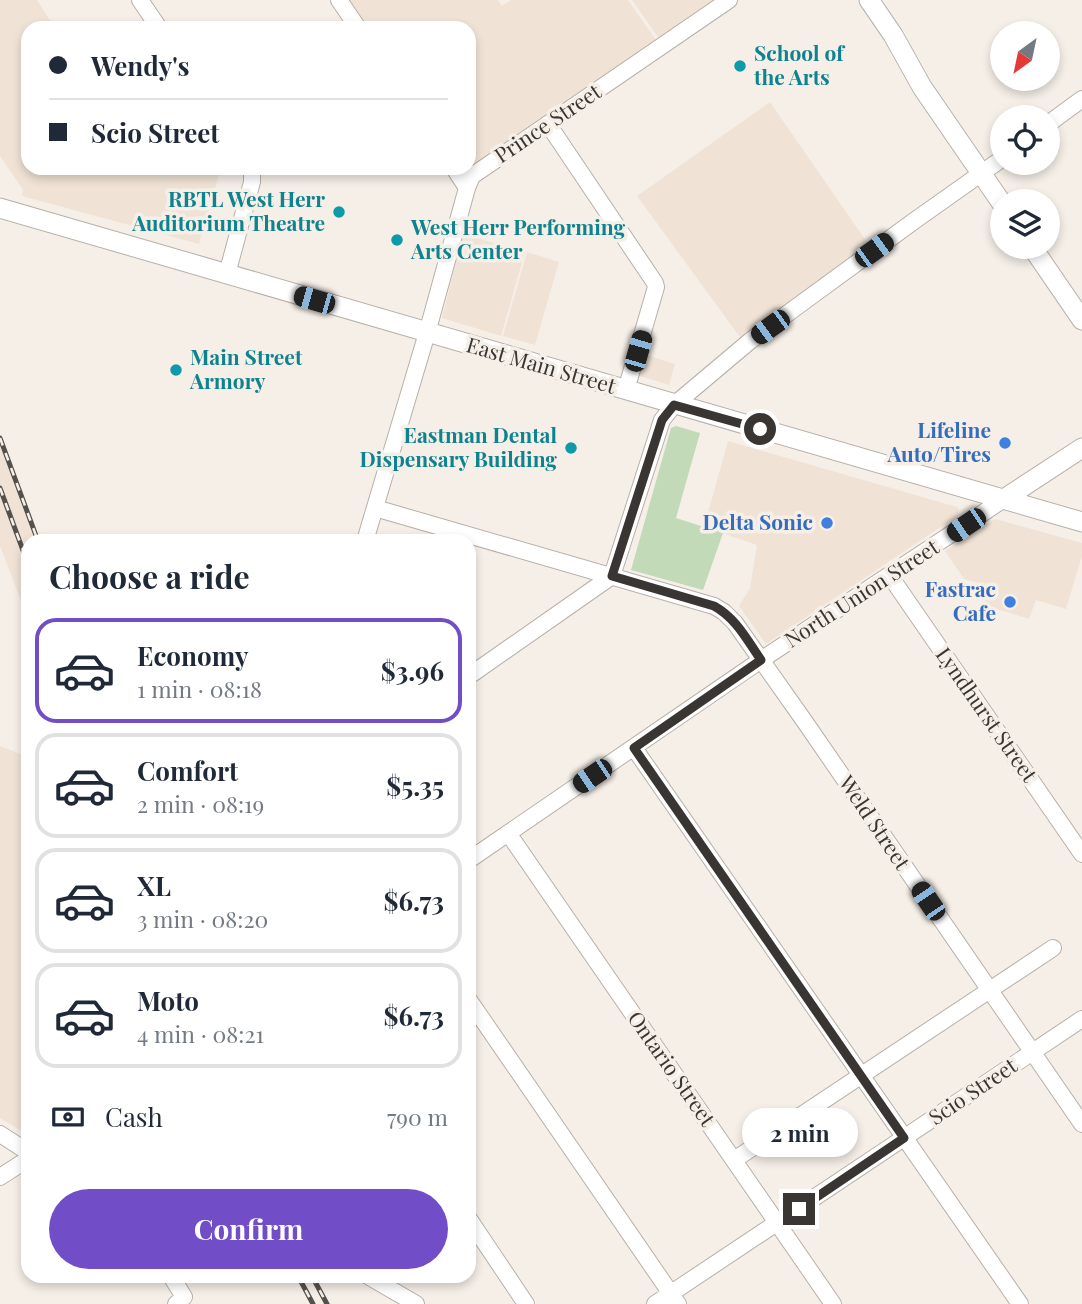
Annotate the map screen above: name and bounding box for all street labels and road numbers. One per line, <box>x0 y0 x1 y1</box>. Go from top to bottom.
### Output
street label: Prince Street <box>488 76 606 168</box>
street label: East Main Street <box>464 329 620 399</box>
street label: North Union Street <box>778 532 944 653</box>
street label: Lyndhurst Street <box>931 641 1045 787</box>
street label: Weld Street <box>833 769 918 875</box>
street label: Ontario Street <box>623 1005 723 1131</box>
street label: Scio Street <box>922 1050 1022 1130</box>

